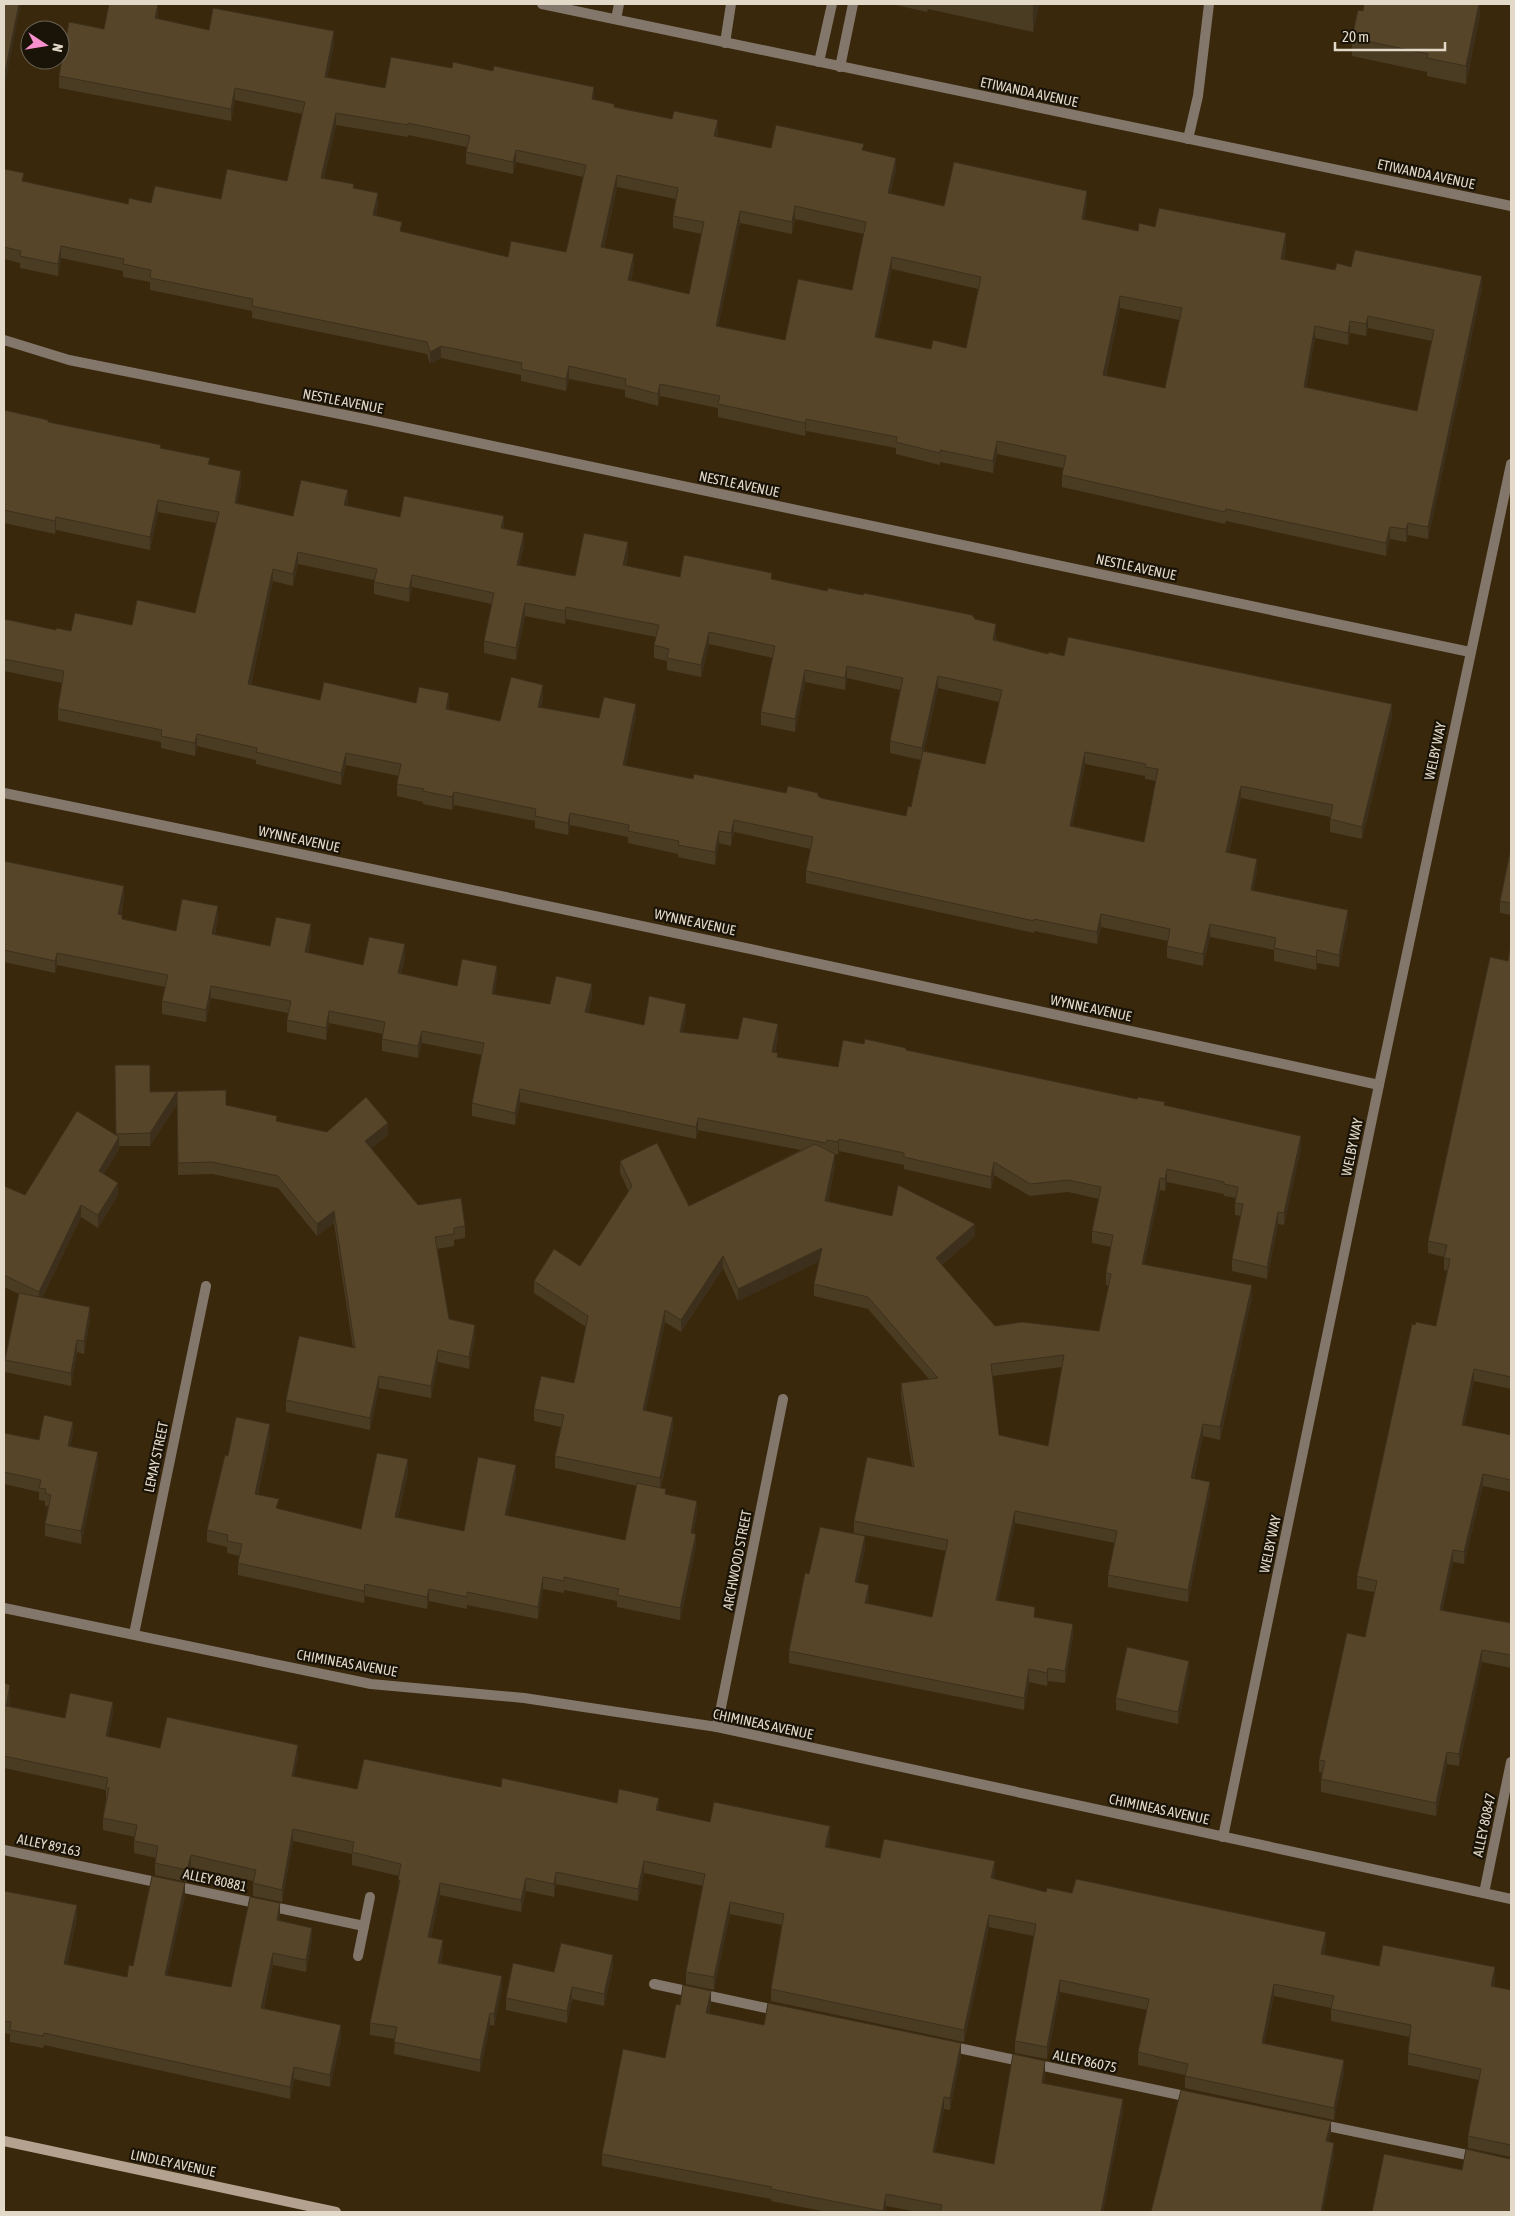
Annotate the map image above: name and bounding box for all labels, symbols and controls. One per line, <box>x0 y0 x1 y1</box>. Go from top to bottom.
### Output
north arrow <box>20 20 70 70</box>
scale bar <box>1335 20 1445 52</box>
text: 20 m <box>1342 28 1369 45</box>
text: N <box>49 42 66 53</box>
street label: ETIWANDA AVENUE <box>979 74 1079 110</box>
street label: ETIWANDA AVENUE <box>1376 156 1476 192</box>
street label: NESTLE AVENUE <box>301 385 385 417</box>
street label: NESTLE AVENUE <box>698 468 781 500</box>
street label: NESTLE AVENUE <box>1095 551 1178 583</box>
street label: WELBY WAY <box>1421 720 1449 781</box>
street label: WYNNE AVENUE <box>257 823 341 855</box>
street label: WYNNE AVENUE <box>653 906 737 938</box>
street label: WYNNE AVENUE <box>1049 992 1133 1024</box>
street label: WELBY WAY <box>1338 1116 1366 1177</box>
street label: LEMAY STREET <box>141 1420 171 1494</box>
street label: ARCHWOOD STREET <box>719 1509 755 1611</box>
street label: WELBY WAY <box>1256 1513 1284 1574</box>
street label: CHIMINEAS AVENUE <box>296 1646 399 1680</box>
street label: CHIMINEAS AVENUE <box>712 1706 814 1742</box>
street label: CHIMINEAS AVENUE <box>1108 1791 1210 1827</box>
street label: ALLEY 80847 <box>1469 1792 1499 1858</box>
street label: ALLEY 89163 <box>16 1830 82 1860</box>
street label: ALLEY 80881 <box>182 1865 248 1895</box>
street label: ALLEY 86075 <box>1052 2046 1118 2076</box>
street label: LINDLEY AVENUE <box>129 2146 217 2180</box>

